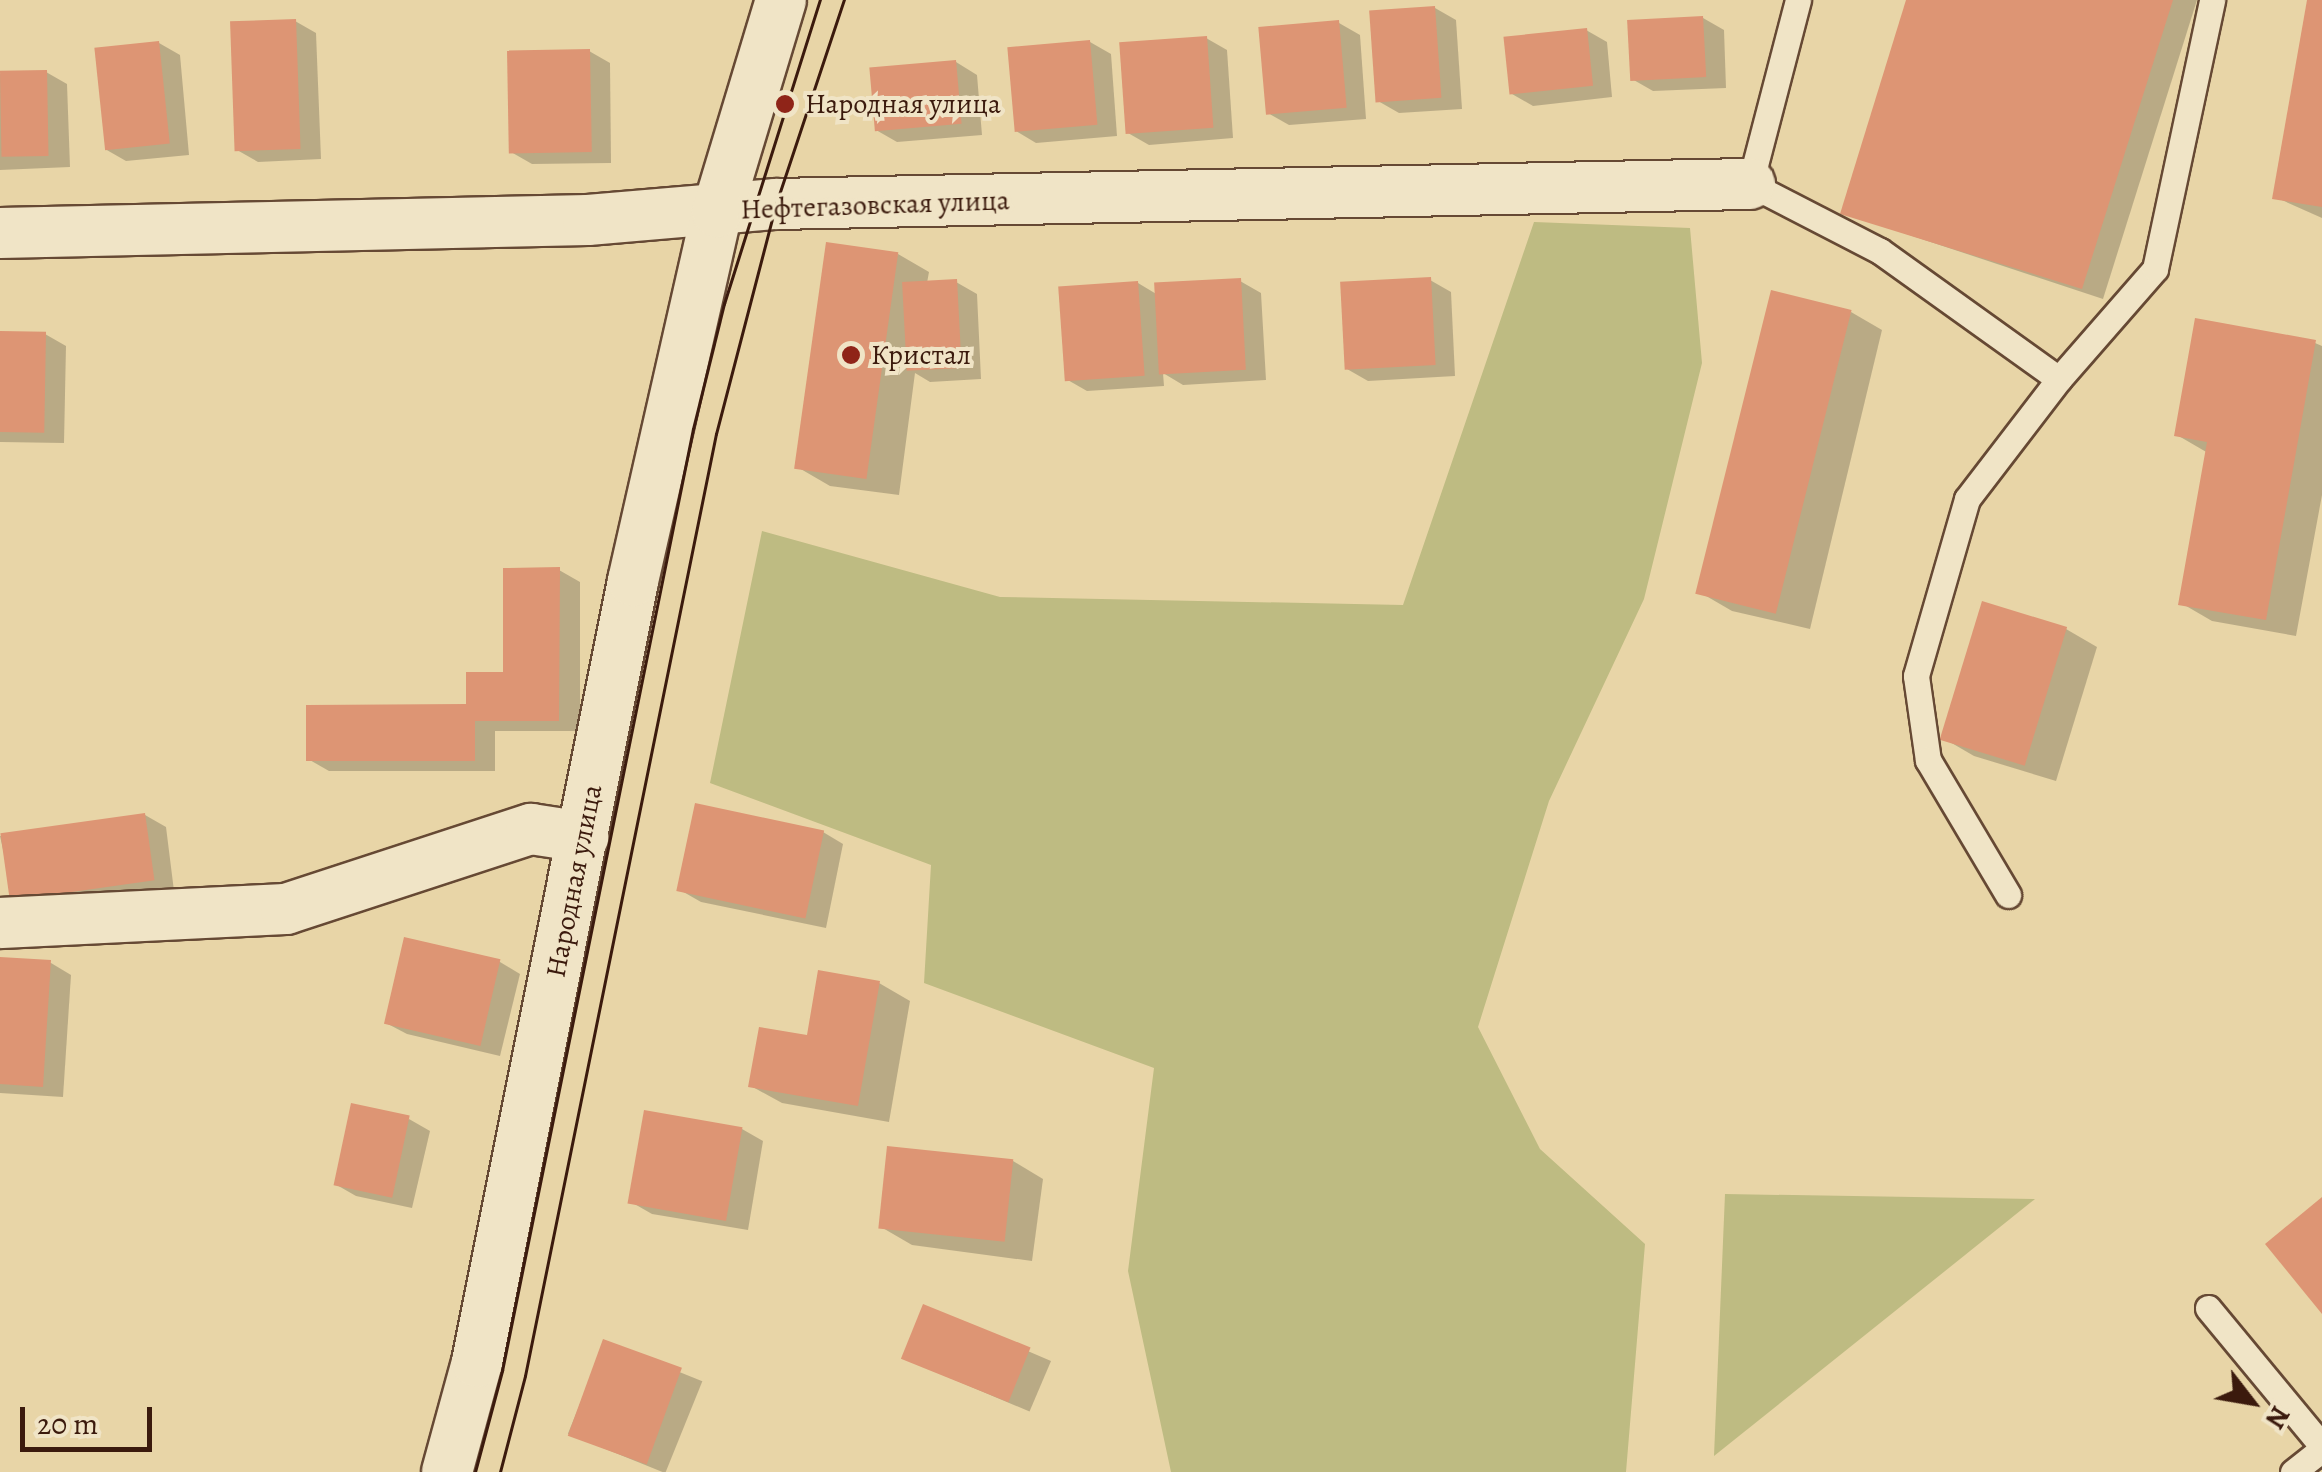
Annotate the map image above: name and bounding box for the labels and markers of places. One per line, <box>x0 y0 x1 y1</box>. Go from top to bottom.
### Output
place label: Народная улица <box>805 87 1001 121</box>
marker: Народная улица <box>774 93 796 115</box>
place label: Кристал <box>871 338 971 372</box>
marker: Кристал <box>840 344 862 366</box>

